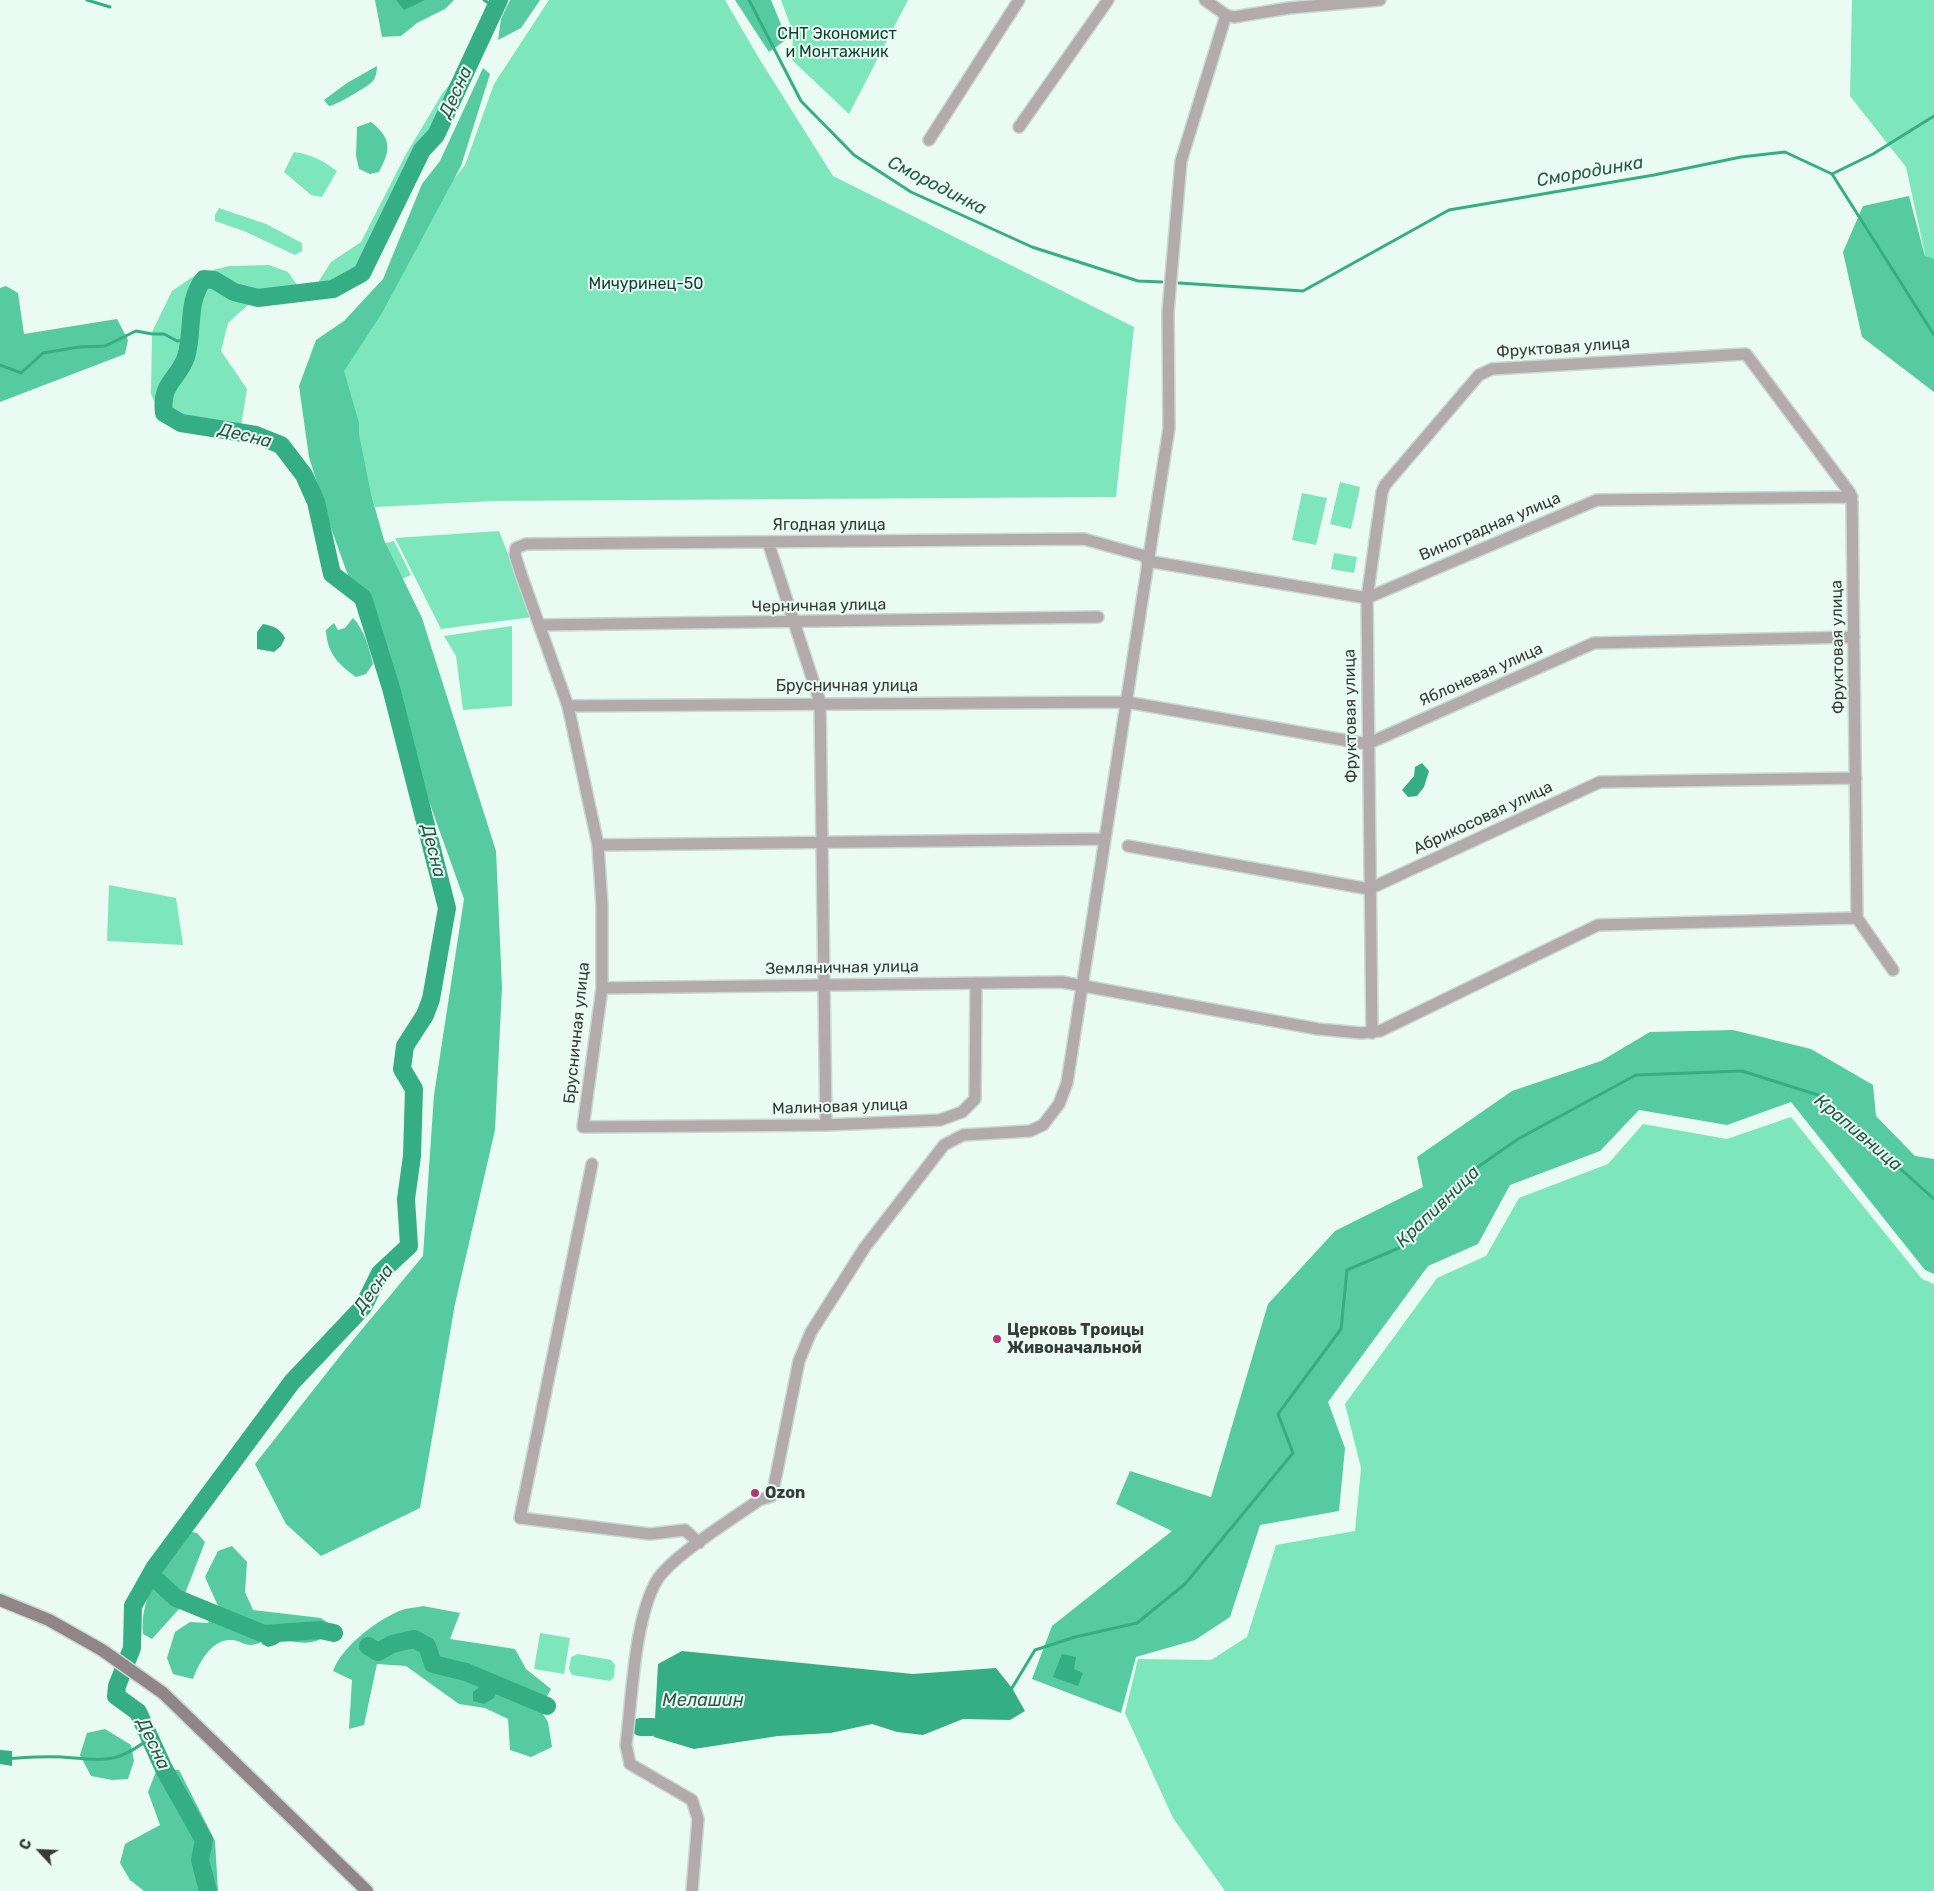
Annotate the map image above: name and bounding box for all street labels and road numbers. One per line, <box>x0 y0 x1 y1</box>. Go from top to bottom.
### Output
street label: Фруктовая улица <box>1495 334 1631 362</box>
street label: Виноградная улица <box>1417 489 1563 565</box>
street label: Ягодная улица <box>772 515 886 535</box>
street label: Фруктовая улица <box>1827 580 1849 714</box>
street label: Черничная улица <box>752 595 886 617</box>
street label: Яблоневая улица <box>1416 639 1546 711</box>
street label: Фруктовая улица <box>1340 649 1362 783</box>
street label: Брусничная улица <box>776 676 918 696</box>
street label: Абрикосовая улица <box>1410 777 1556 859</box>
street label: Земляничная улица <box>765 957 919 979</box>
street label: Брусничная улица <box>560 961 594 1105</box>
street label: Малиновая улица <box>772 1095 908 1119</box>

